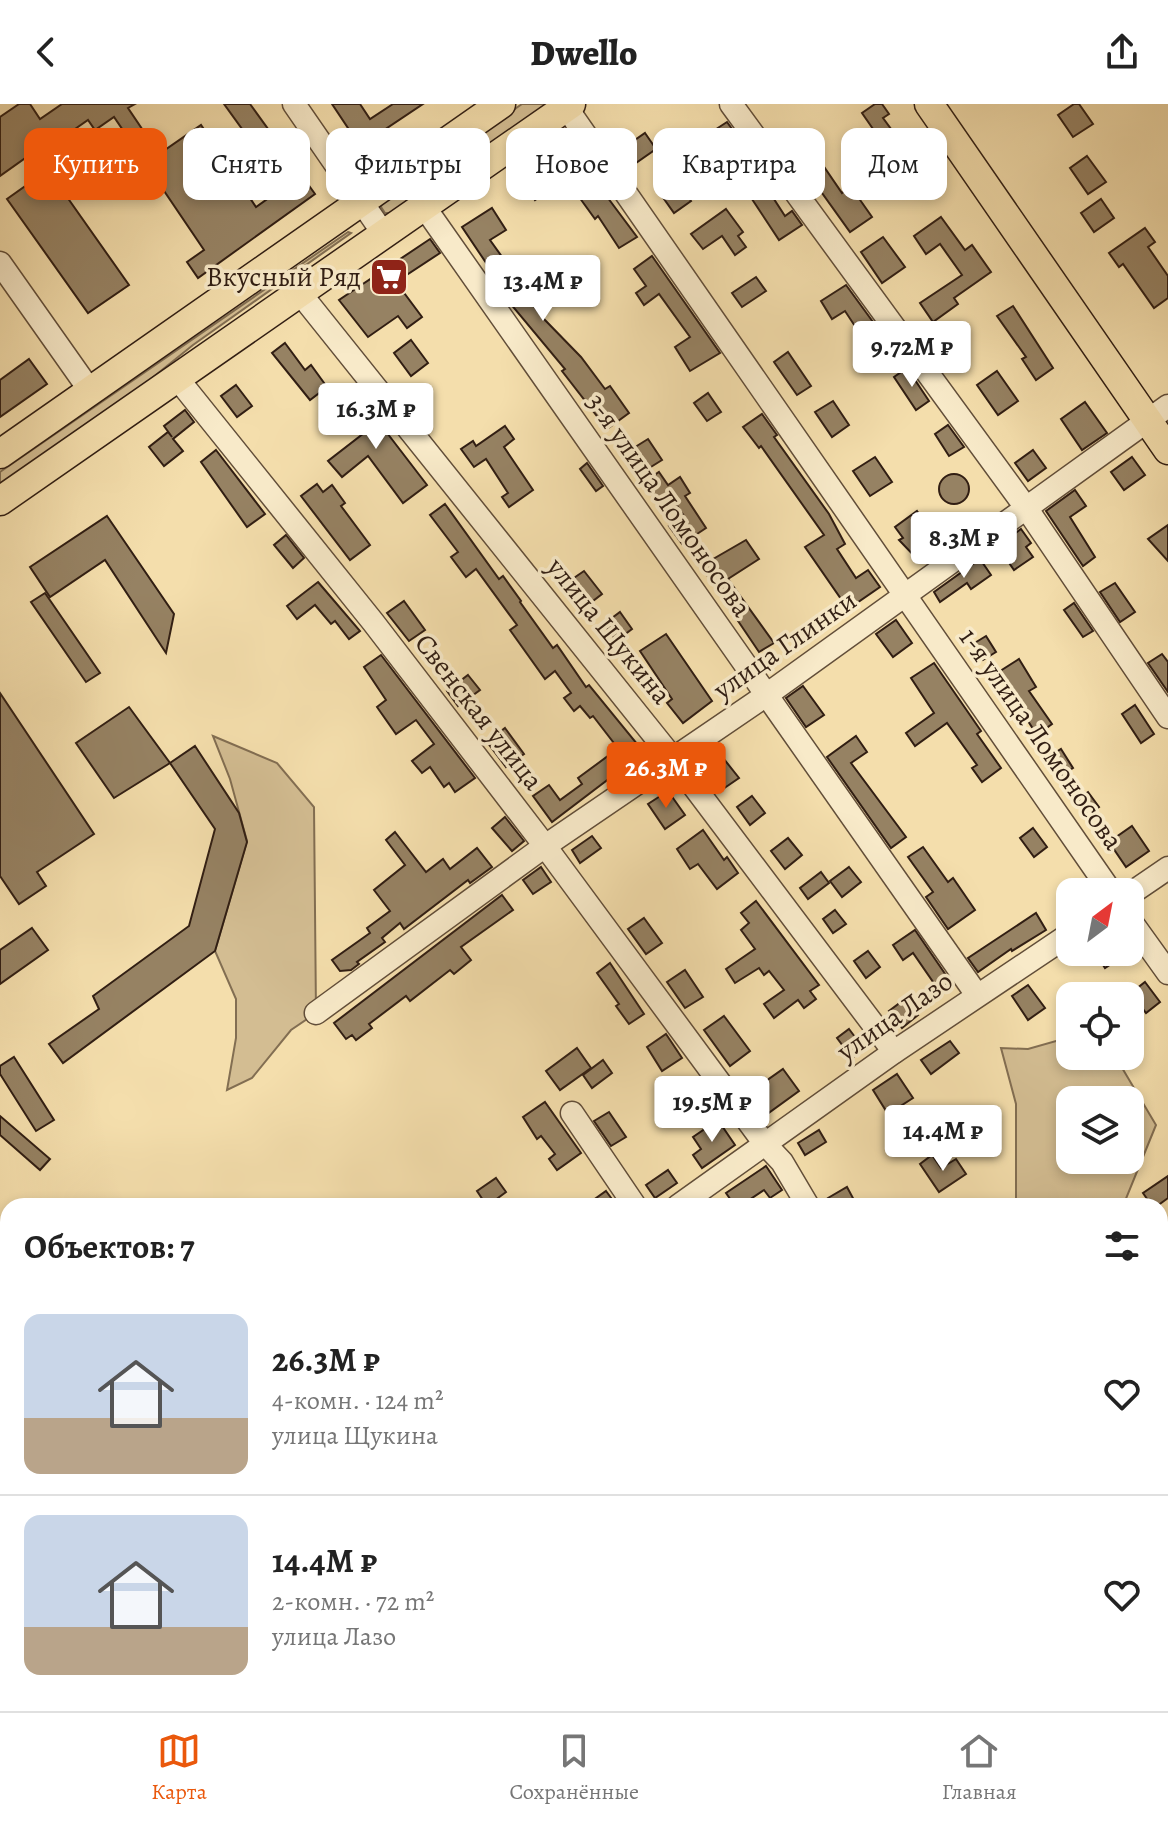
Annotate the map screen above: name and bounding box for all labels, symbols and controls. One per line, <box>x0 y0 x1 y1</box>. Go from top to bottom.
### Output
text: Dwello <box>530 28 638 77</box>
icon: back <box>24 30 68 74</box>
icon: share <box>1100 30 1144 74</box>
chip: Купить <box>24 128 167 200</box>
chip: Снять <box>183 128 310 200</box>
chip: Фильтры <box>326 128 490 200</box>
chip: Новое <box>506 128 637 200</box>
chip: Квартира <box>653 128 825 200</box>
chip: Дом <box>841 128 947 200</box>
pin: 13.4M ₽ <box>469 255 617 323</box>
supermarket icon: Вкусный Ряд <box>368 256 410 298</box>
place label: Вкусный Ряд <box>206 258 361 296</box>
text: 13.4M ₽ <box>503 263 583 298</box>
pin: 9.72M ₽ <box>838 321 986 389</box>
text: 9.72M ₽ <box>871 329 953 364</box>
pin: 16.3M ₽ <box>302 383 450 451</box>
street label: 3-я улица Ломоносова <box>577 386 761 625</box>
text: 16.3M ₽ <box>336 391 416 426</box>
pin: 8.3M ₽ <box>899 512 1029 580</box>
text: 8.3M ₽ <box>929 520 999 555</box>
street label: улица Щукина <box>537 549 680 713</box>
street label: улица Глинки <box>705 582 864 709</box>
street label: 1-я улица Ломоносова <box>950 620 1132 858</box>
street label: Свенская улица <box>406 626 552 798</box>
pin: 26.3M ₽ <box>592 742 740 810</box>
text: 26.3M ₽ <box>625 750 707 785</box>
north arrow <box>1056 878 1144 966</box>
map controls <box>1056 878 1144 1174</box>
street label: улица Лазо <box>828 962 961 1071</box>
button: locate <box>1056 982 1144 1070</box>
pin: 19.5M ₽ <box>638 1076 786 1144</box>
text: 19.5M ₽ <box>672 1084 752 1119</box>
button: layers <box>1056 1086 1144 1174</box>
pin: 14.4M ₽ <box>869 1105 1017 1173</box>
text: 14.4M ₽ <box>903 1113 983 1148</box>
text: Объектов: 7 <box>24 1223 195 1270</box>
icon: filters <box>1100 1224 1144 1268</box>
text: 26.3M ₽ <box>272 1336 380 1383</box>
icon: home <box>88 1346 184 1442</box>
icon: heart <box>1100 1372 1144 1416</box>
text: 4-комн. · 124 m² <box>272 1383 444 1418</box>
text: улица Щукина <box>272 1418 438 1453</box>
text: 14.4M ₽ <box>272 1537 377 1584</box>
icon: home <box>88 1547 184 1643</box>
icon: heart <box>1100 1573 1144 1617</box>
text: 2-комн. · 72 m² <box>272 1584 434 1619</box>
text: улица Лазо <box>272 1619 396 1654</box>
tab: Карта <box>151 1729 207 1807</box>
tab: Сохранённые <box>509 1729 639 1807</box>
tab: Главная <box>942 1729 1017 1807</box>

